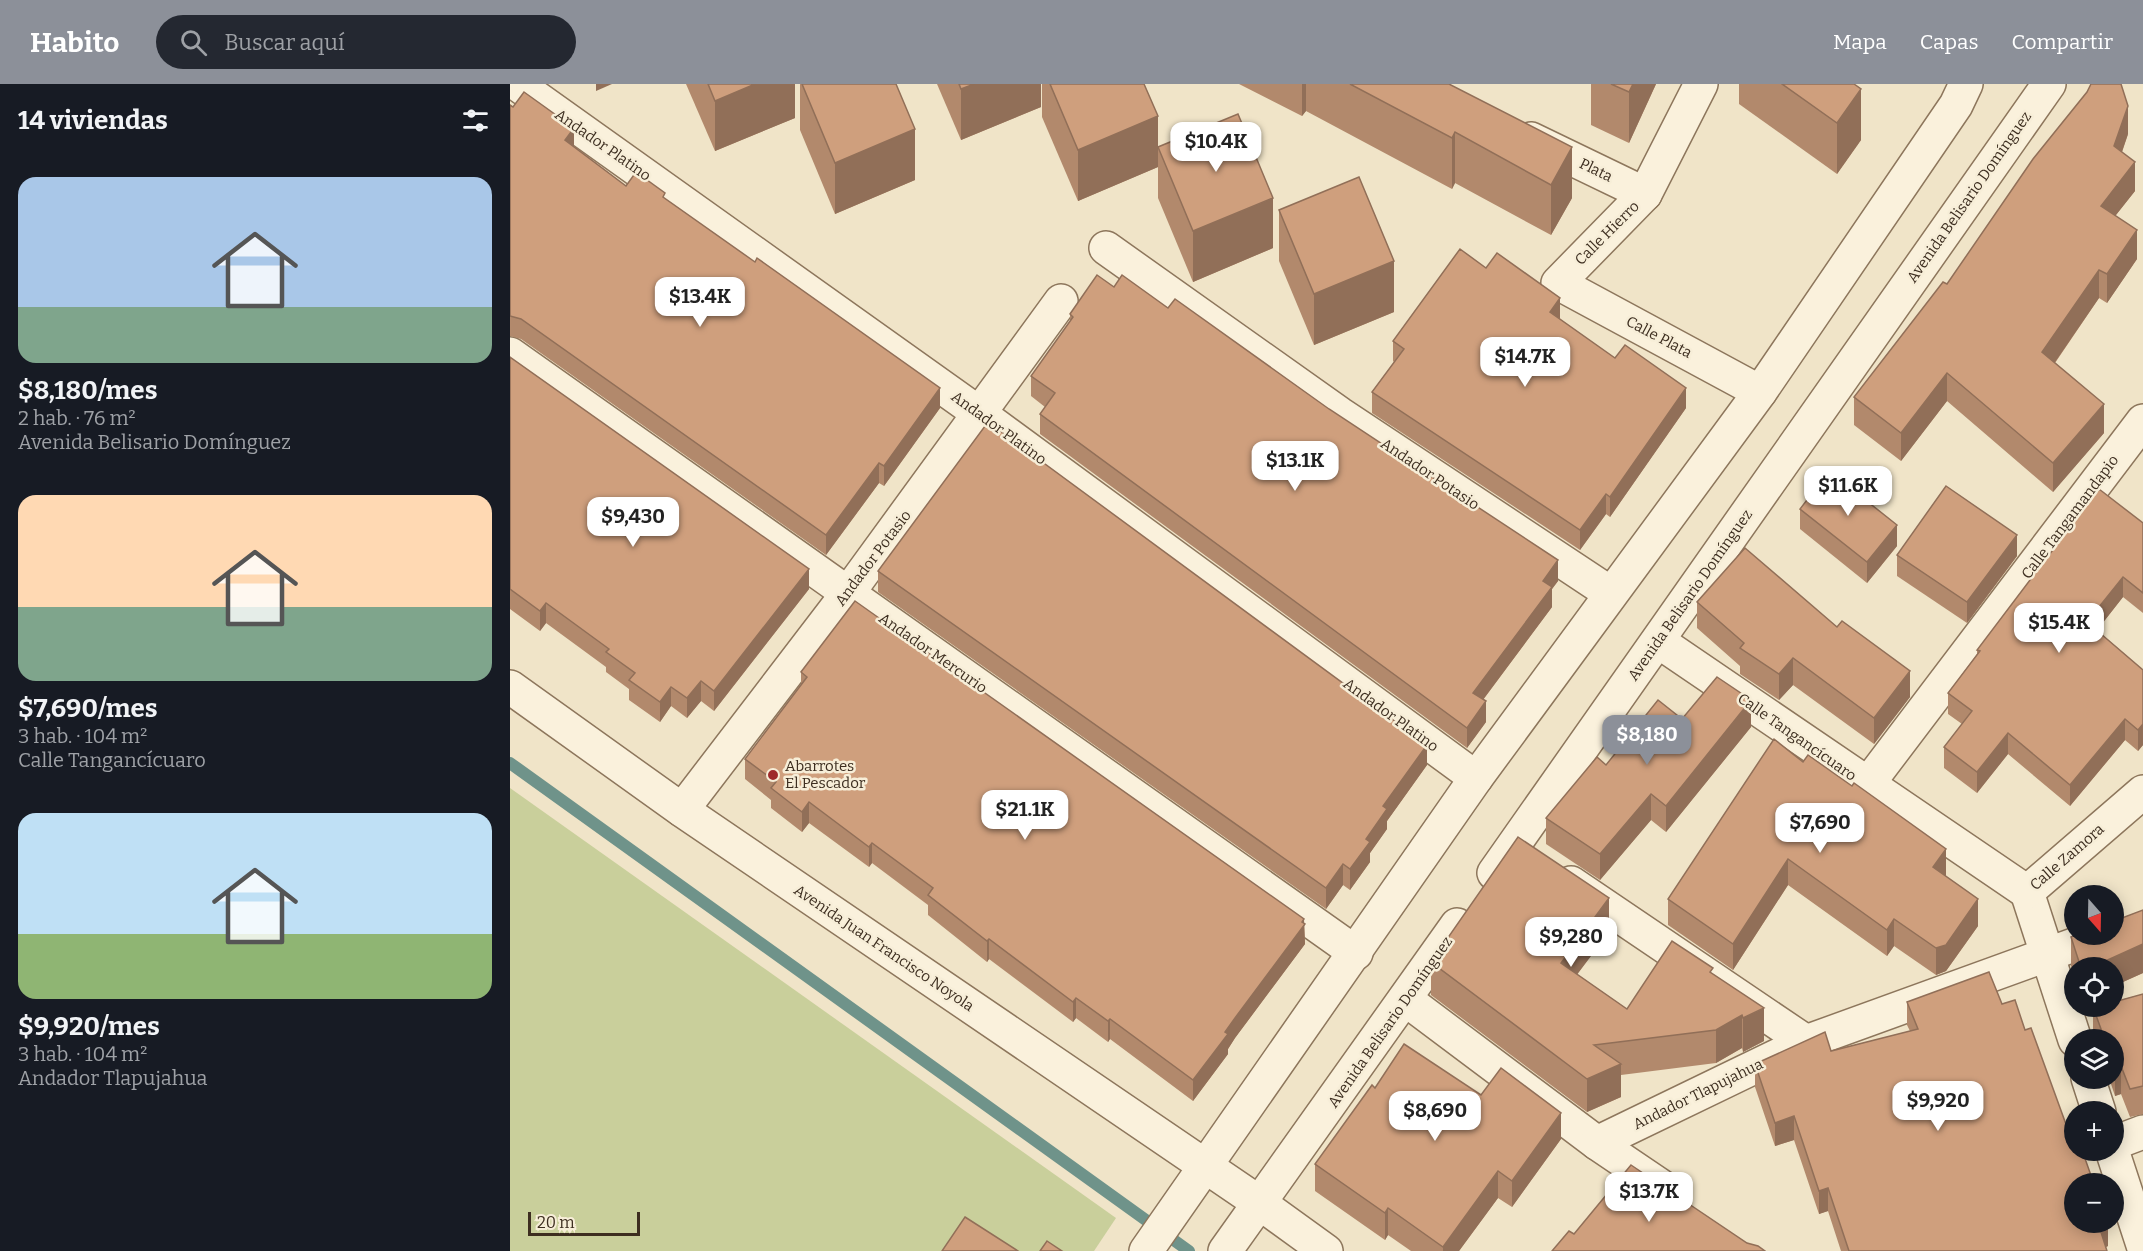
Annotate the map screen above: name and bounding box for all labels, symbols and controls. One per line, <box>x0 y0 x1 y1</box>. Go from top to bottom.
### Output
search box <box>156 15 576 69</box>
text: Habito <box>30 26 120 59</box>
icon: search <box>177 26 210 59</box>
text: Buscar aquí <box>225 29 345 56</box>
text: Mapa <box>1833 29 1887 55</box>
text: Capas <box>1920 29 1978 55</box>
text: Compartir <box>2011 29 2113 55</box>
icon: filters <box>459 104 492 137</box>
text: 14 viviendas <box>18 105 168 136</box>
street label: Andador Platino <box>552 105 654 185</box>
street label: Avenida Belisario Domínguez <box>1903 108 2035 286</box>
pin: $10.4K <box>1167 122 1265 173</box>
text: $10.4K <box>1184 129 1248 153</box>
street label: Plata <box>1577 154 1615 186</box>
street label: Calle Hierro <box>1571 197 1643 269</box>
icon: home <box>201 216 309 324</box>
pin: $13.4K <box>651 277 749 328</box>
text: $13.4K <box>669 284 731 308</box>
street label: Calle Plata <box>1623 312 1695 362</box>
pin: $14.7K <box>1476 337 1574 388</box>
text: $14.7K <box>1494 344 1556 368</box>
text: $8,180/mes <box>18 375 157 406</box>
street label: Andador Platino <box>948 388 1050 468</box>
text: 2 hab. · 76 m² <box>18 406 136 430</box>
text: Avenida Belisario Domínguez <box>18 430 291 454</box>
street label: Andador Potasio <box>1377 434 1483 514</box>
pin: $13.1K <box>1246 441 1344 492</box>
text: $13.1K <box>1266 448 1324 472</box>
street label: Calle Tangamandapio <box>2018 452 2122 582</box>
pin: $11.6K <box>1799 466 1897 517</box>
text: $11.6K <box>1818 473 1878 497</box>
pin: $9,430 <box>584 497 682 548</box>
text: $9,430 <box>601 504 665 528</box>
street label: Avenida Belisario Domínguez <box>1624 506 1756 684</box>
street label: Andador Potasio <box>831 507 915 609</box>
icon: home <box>201 534 309 642</box>
pin: $15.4K <box>2010 603 2108 654</box>
street label: Andador Mercurio <box>876 609 990 697</box>
text: $15.4K <box>2028 610 2090 634</box>
street label: Andador Platino <box>1340 675 1442 755</box>
street label: Calle Tangancícuaro <box>1734 689 1860 785</box>
text: $7,690/mes <box>18 693 158 724</box>
pin: $8,180 <box>1598 715 1696 766</box>
text: $8,180 <box>1616 722 1678 746</box>
text: 3 hab. · 104 m² <box>18 724 147 748</box>
text: Calle Tangancícuaro <box>18 748 206 772</box>
place label: Abarrotes El Pescador <box>785 757 866 792</box>
marker: Abarrotes El Pescador <box>766 768 780 782</box>
pin: $21.1K <box>976 790 1074 841</box>
text: $21.1K <box>995 797 1055 821</box>
pin: $7,690 <box>1771 803 1869 854</box>
text: $7,690 <box>1789 810 1851 834</box>
street label: Calle Zamora <box>2026 820 2108 894</box>
icon: home <box>201 852 309 960</box>
street label: Avenida Juan Francisco Noyola <box>791 881 977 1015</box>
north arrow <box>2064 885 2124 945</box>
map controls <box>2064 885 2124 1233</box>
pin: $9,280 <box>1522 917 1620 968</box>
text: $9,280 <box>1539 924 1603 948</box>
street label: Avenida Belisario Domínguez <box>1324 933 1456 1111</box>
button: locate <box>2064 957 2124 1017</box>
text: $9,920/mes <box>18 1011 160 1042</box>
button: layers <box>2064 1029 2124 1089</box>
text: 3 hab. · 104 m² <box>18 1042 147 1066</box>
street label: Andador Tlapujahua <box>1630 1055 1766 1133</box>
text: Andador Tlapujahua <box>18 1066 208 1090</box>
pin: $9,920 <box>1889 1081 1987 1132</box>
text: $9,920 <box>1906 1088 1970 1112</box>
pin: $8,690 <box>1386 1091 1484 1142</box>
text: $8,690 <box>1403 1098 1467 1122</box>
button: + <box>2064 1101 2124 1161</box>
pin: $13.7K <box>1600 1172 1698 1223</box>
button: − <box>2064 1173 2124 1233</box>
text: $13.7K <box>1619 1179 1679 1203</box>
scale bar <box>528 1209 640 1236</box>
text: 20 m <box>537 1213 574 1232</box>

